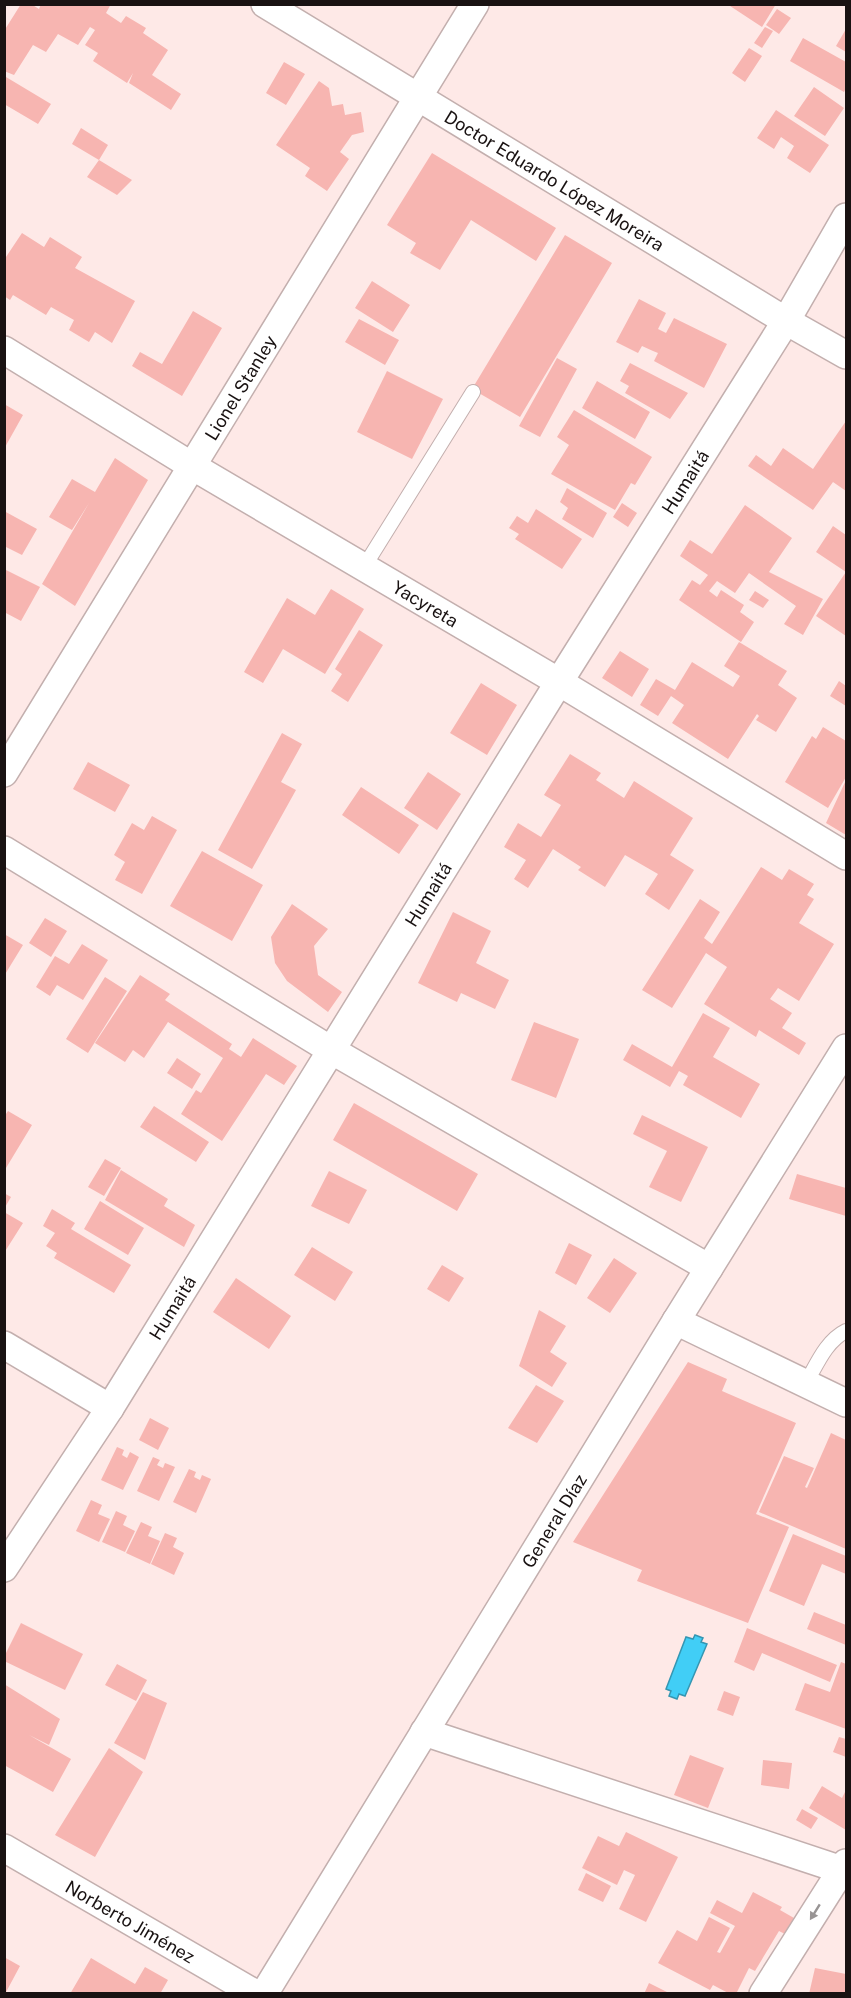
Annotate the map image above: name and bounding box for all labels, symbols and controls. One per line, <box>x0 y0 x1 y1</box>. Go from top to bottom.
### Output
street label: Doctor Eduardo López Moreira <box>441 105 668 255</box>
street label: Lionel Stanley <box>200 331 280 444</box>
street label: Humaitá <box>657 446 713 518</box>
street label: Yacyreta <box>389 576 462 631</box>
street label: Humaitá <box>400 858 455 930</box>
street label: Humaitá <box>144 1272 200 1343</box>
street label: General Díaz <box>517 1470 590 1571</box>
street label: Norberto Jiménez <box>62 1876 199 1967</box>
one-way arrow <box>810 1904 821 1920</box>

